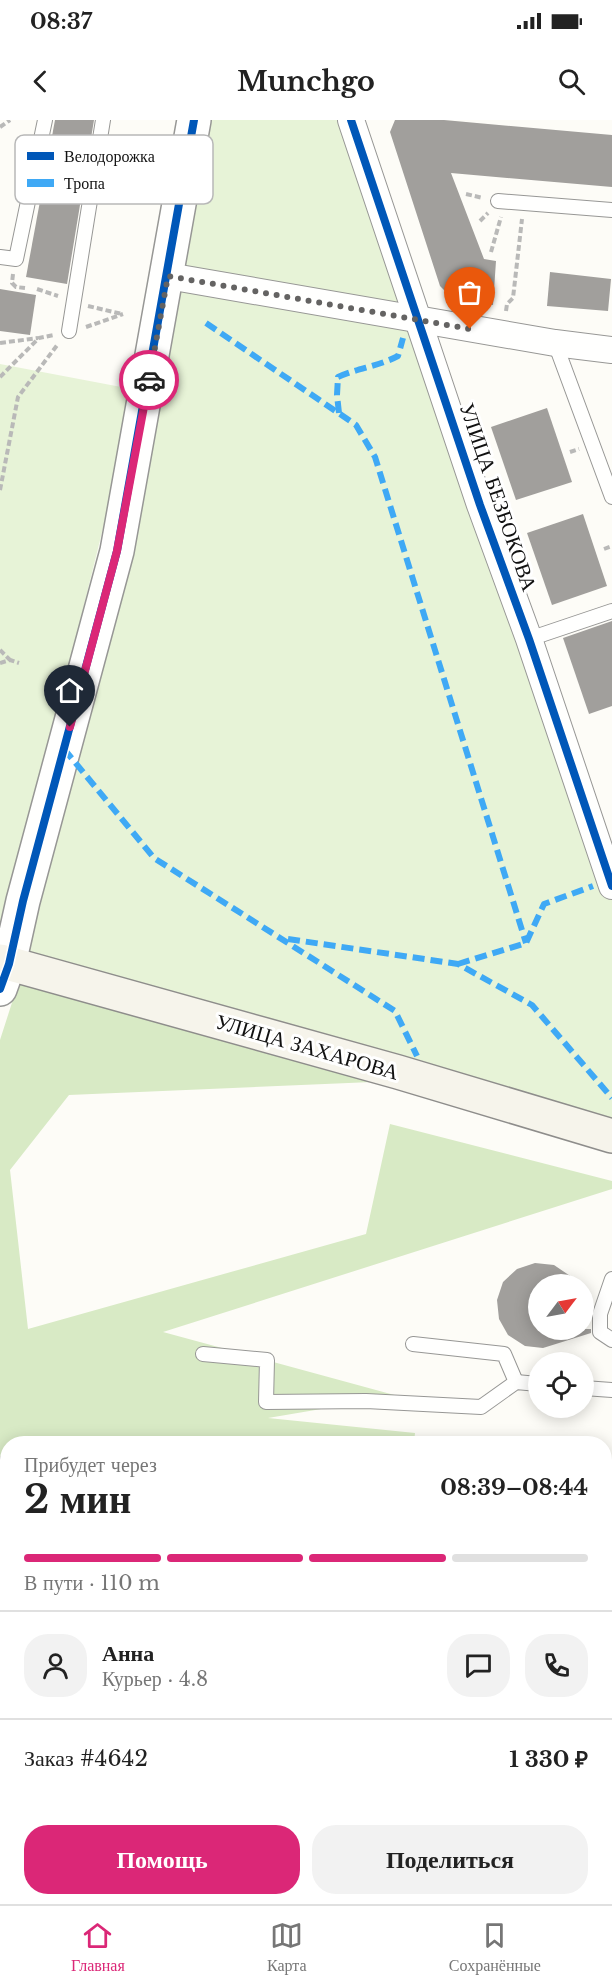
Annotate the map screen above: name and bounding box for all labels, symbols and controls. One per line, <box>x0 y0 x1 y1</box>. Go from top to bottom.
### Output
text: 08:37 <box>30 8 92 35</box>
icon: back <box>24 65 57 98</box>
text: Munchgo <box>237 65 375 98</box>
icon: search <box>555 65 588 98</box>
legend <box>15 135 213 204</box>
text: Велодорожка <box>64 146 155 166</box>
text: Тропа <box>64 173 105 193</box>
pin <box>444 267 495 329</box>
icon: bag <box>453 276 486 309</box>
courier <box>119 350 179 410</box>
icon: car <box>133 364 166 397</box>
street label: УЛИЦА БЕЗБОКОВА <box>454 399 543 595</box>
pin <box>44 665 95 727</box>
icon: home <box>53 674 86 707</box>
street label: УЛИЦА ЗАХАРОВА <box>212 1008 402 1086</box>
north arrow <box>528 1274 594 1340</box>
map controls <box>528 1274 594 1418</box>
button: locate <box>528 1352 594 1418</box>
text: Прибудет через <box>24 1453 157 1477</box>
text: 08:39–08:44 <box>440 1474 588 1501</box>
text: 2 мин <box>24 1475 131 1524</box>
text: В пути · 110 m <box>24 1571 160 1595</box>
button: person <box>24 1634 87 1697</box>
button: chat <box>447 1634 510 1697</box>
button: phone <box>525 1634 588 1697</box>
text: Анна <box>102 1640 154 1667</box>
text: Курьер · 4.8 <box>102 1667 208 1691</box>
text: Заказ #4642 <box>24 1745 148 1772</box>
text: 1 330 ₽ <box>509 1746 588 1773</box>
button: Помощь <box>24 1825 300 1894</box>
button: Поделиться <box>312 1825 588 1894</box>
tab: Главная <box>71 1919 125 1975</box>
tab: Карта <box>267 1919 307 1975</box>
tab: Сохранённые <box>449 1919 541 1975</box>

